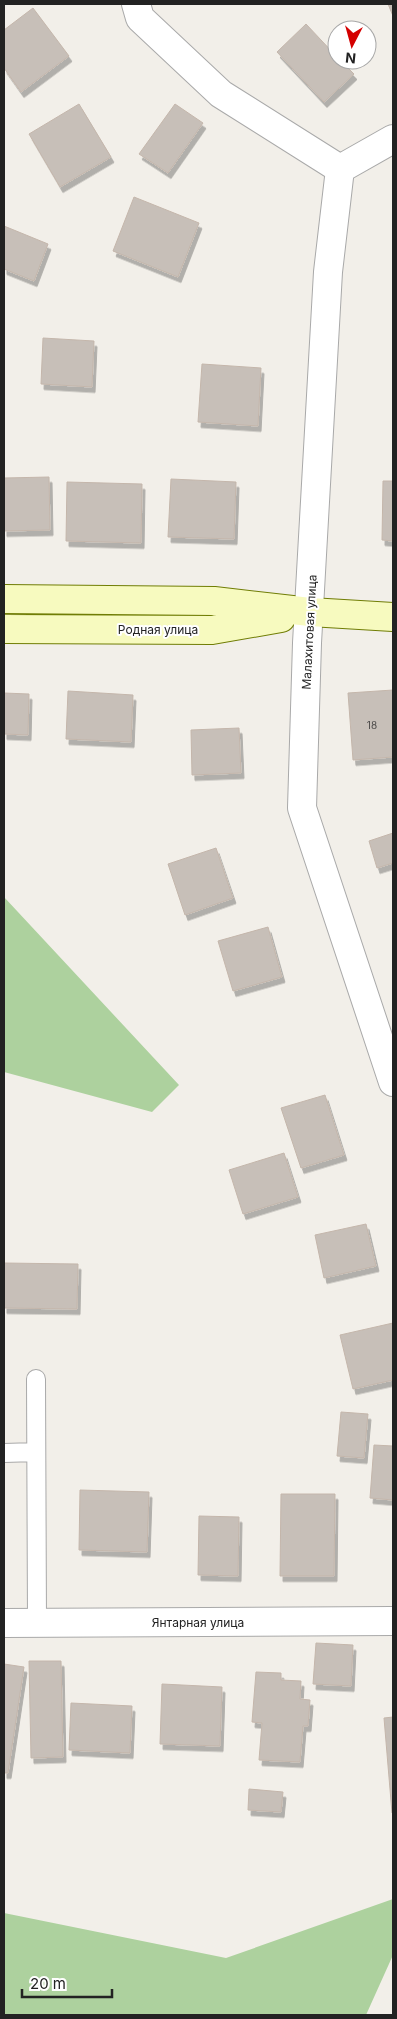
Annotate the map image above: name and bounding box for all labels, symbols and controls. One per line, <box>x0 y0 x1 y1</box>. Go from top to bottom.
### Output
north arrow <box>327 20 377 70</box>
text: N <box>344 49 357 67</box>
street label: Малахитовая улица <box>298 574 320 690</box>
street label: Родная улица <box>118 622 198 637</box>
house number: 18 <box>367 719 377 731</box>
street label: Янтарная улица <box>152 1615 244 1630</box>
scale bar <box>22 1966 112 1998</box>
text: 20 m <box>30 1974 66 1993</box>

